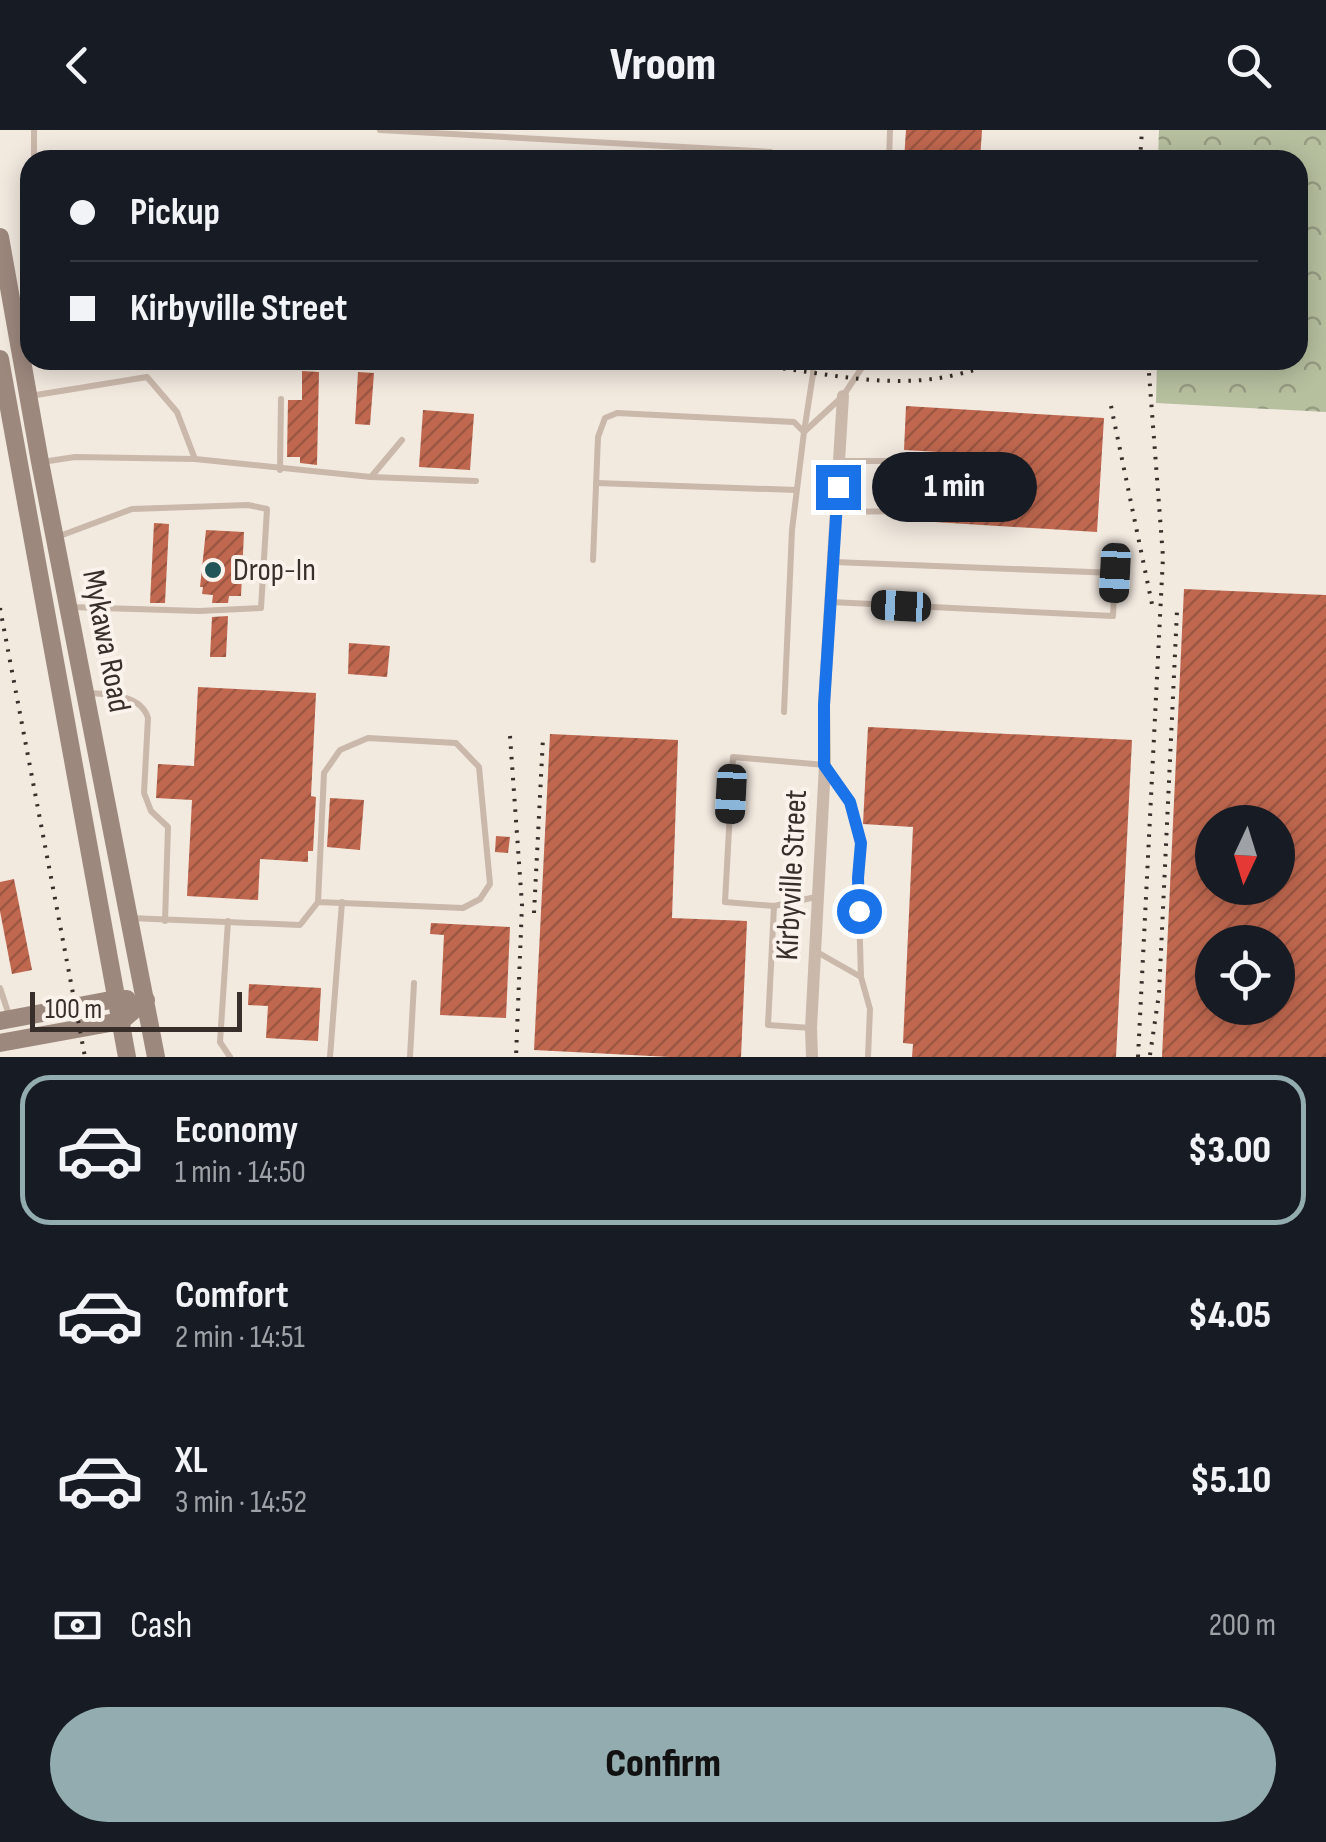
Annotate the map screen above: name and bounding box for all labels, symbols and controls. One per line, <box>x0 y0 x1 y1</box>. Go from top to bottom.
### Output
icon: back <box>50 38 105 93</box>
text: Vroom <box>610 38 716 93</box>
icon: search <box>1221 38 1276 93</box>
text: Pickup <box>130 190 220 235</box>
text: Kirbyville Street <box>130 286 347 331</box>
callout: 1 min <box>873 452 1038 522</box>
route end <box>816 465 861 510</box>
text: 1 min <box>924 467 985 506</box>
car <box>1098 542 1132 604</box>
place label: Drop-In <box>233 551 316 590</box>
marker: Drop-In <box>202 559 224 581</box>
street label: Mykawa Road <box>73 567 139 715</box>
car <box>870 589 932 623</box>
car <box>714 763 748 825</box>
street label: Kirbyville Street <box>768 789 816 961</box>
north arrow <box>1195 805 1295 905</box>
map controls <box>1195 805 1295 1025</box>
route start <box>837 889 882 934</box>
button: locate <box>1195 925 1295 1025</box>
scale bar <box>30 987 242 1031</box>
text: 100 m <box>45 993 102 1026</box>
icon: car <box>55 1105 145 1195</box>
text: Economy <box>175 1108 298 1153</box>
text: $3.00 <box>1188 1128 1271 1173</box>
text: 1 min · 14:50 <box>175 1153 306 1192</box>
icon: car <box>55 1270 145 1360</box>
text: Comfort <box>175 1273 289 1318</box>
text: $4.05 <box>1188 1293 1271 1338</box>
text: 2 min · 14:51 <box>175 1318 305 1357</box>
icon: car <box>55 1435 145 1525</box>
text: XL <box>175 1438 208 1483</box>
text: $5.10 <box>1190 1458 1271 1503</box>
text: 3 min · 14:52 <box>175 1483 307 1522</box>
icon: cash <box>50 1598 105 1653</box>
text: Cash <box>130 1603 192 1648</box>
text: 200 m <box>1209 1606 1276 1645</box>
button: Confirm <box>50 1707 1276 1822</box>

